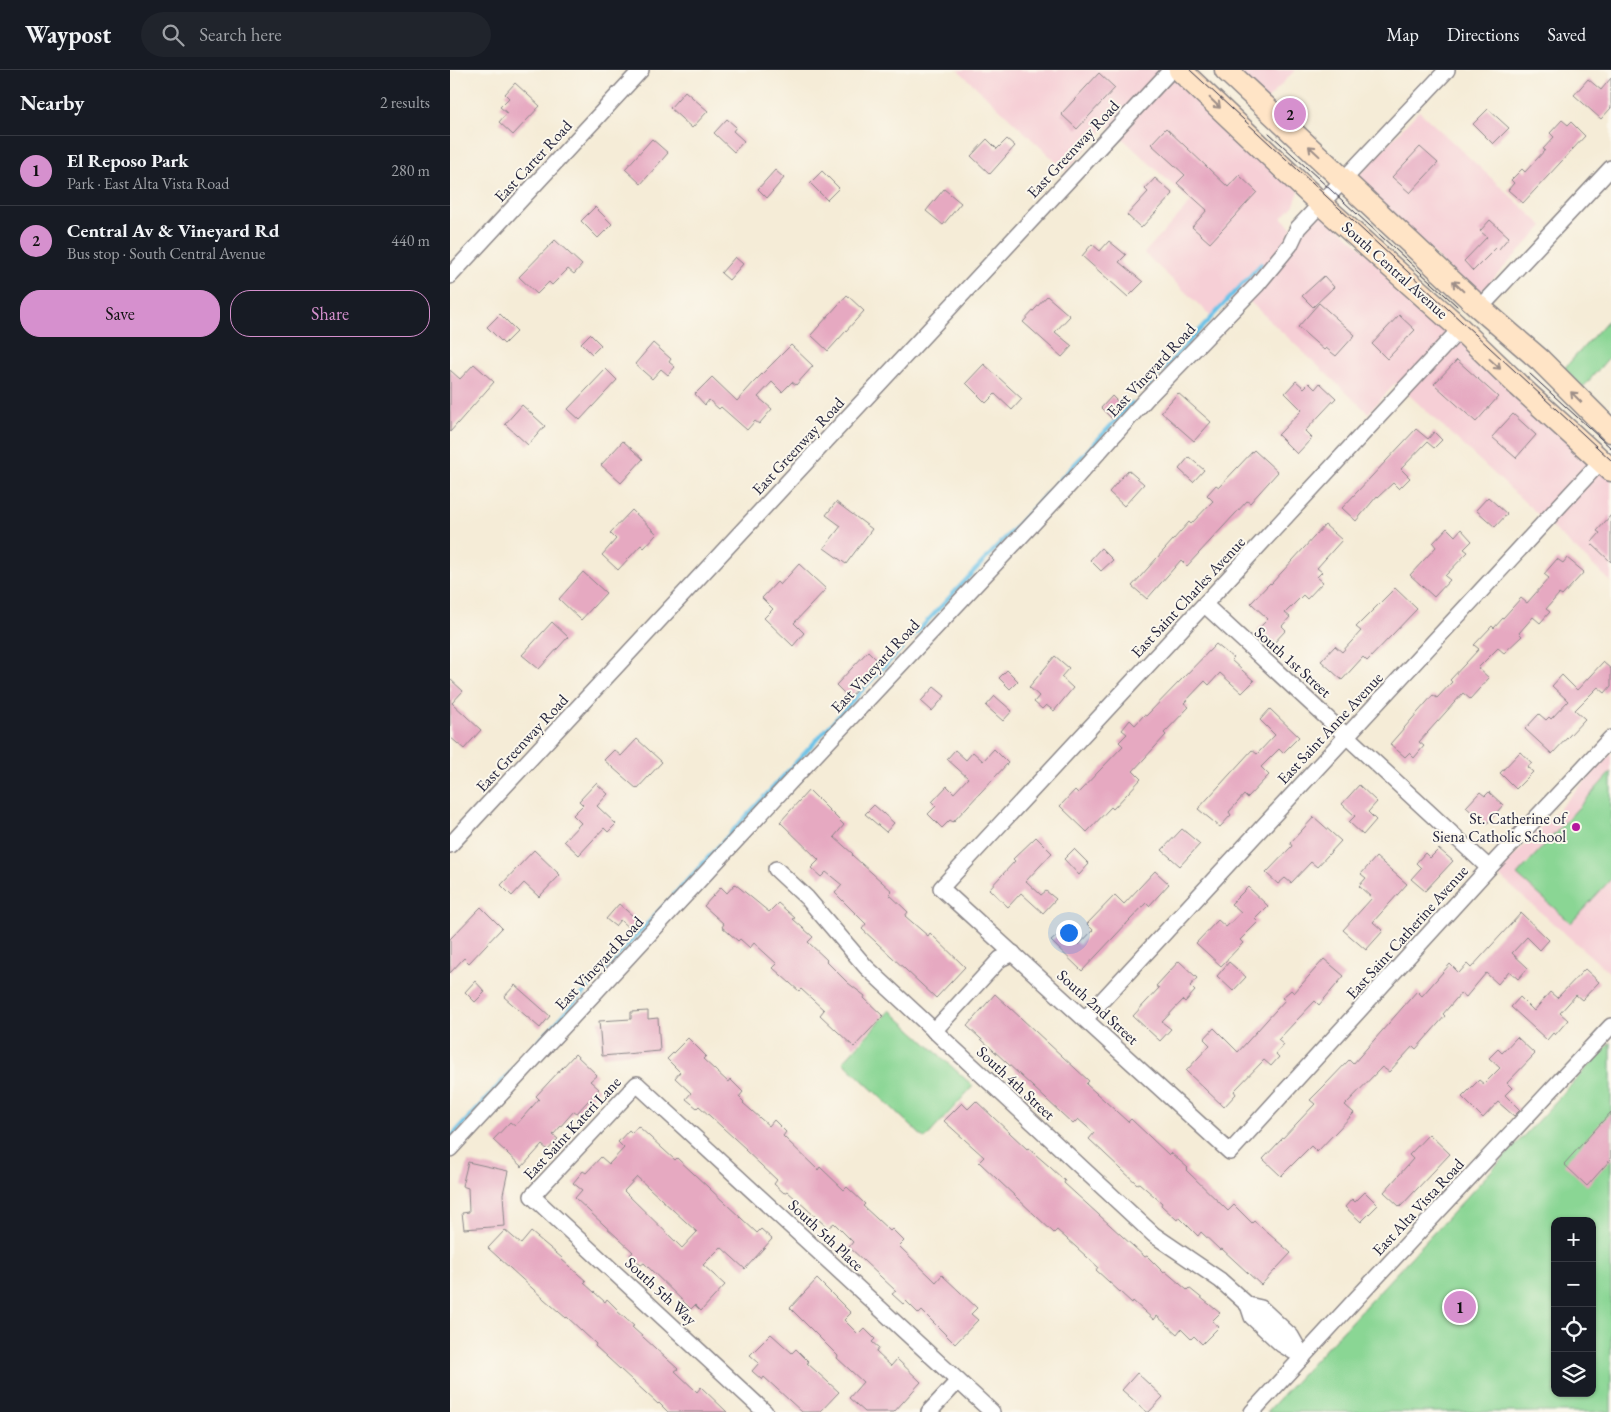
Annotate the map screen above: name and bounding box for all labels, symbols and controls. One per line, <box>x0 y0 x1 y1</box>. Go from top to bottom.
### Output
search box <box>141 12 491 57</box>
text: Waypost <box>25 19 111 50</box>
icon: search <box>159 21 187 49</box>
text: Search here <box>199 22 282 47</box>
text: Map <box>1387 23 1419 46</box>
text: Directions <box>1447 23 1519 46</box>
text: Saved <box>1547 23 1586 46</box>
text: Nearby <box>20 89 84 116</box>
text: 2 results <box>380 92 430 113</box>
street label: East Greenway Road <box>1022 95 1124 202</box>
pin: 2 <box>1274 95 1306 133</box>
one-way arrow <box>1209 97 1222 109</box>
street label: East Carter Road <box>490 115 577 206</box>
one-way arrow <box>1307 145 1320 157</box>
text: El Reposo Park <box>67 148 189 173</box>
text: 1 <box>32 160 40 181</box>
text: 280 m <box>391 160 430 181</box>
text: Park · East Alta Vista Road <box>67 173 229 194</box>
street label: South Central Avenue <box>1337 217 1453 323</box>
text: Central Av & Vineyard Rd <box>67 218 279 243</box>
text: 2 <box>32 230 40 251</box>
text: 440 m <box>391 230 430 251</box>
text: Bus stop · South Central Avenue <box>67 243 265 264</box>
one-way arrow <box>1451 280 1464 292</box>
button: Save <box>20 290 220 337</box>
button: Share <box>230 290 430 337</box>
street label: East Vineyard Road <box>1102 318 1200 421</box>
one-way arrow <box>1488 358 1501 370</box>
one-way arrow <box>1570 391 1583 403</box>
street label: East Greenway Road <box>747 392 849 499</box>
street label: East Saint Charles Avenue <box>1126 532 1250 662</box>
street label: East Vineyard Road <box>826 614 924 717</box>
street label: South 1st Street <box>1250 622 1336 702</box>
street label: East Saint Anne Avenue <box>1272 667 1388 789</box>
street label: East Greenway Road <box>471 689 573 796</box>
place label: St. Catherine of Siena Catholic School <box>1433 808 1568 847</box>
marker: St. Catherine of Siena Catholic School <box>1570 821 1582 833</box>
street label: East Saint Catherine Avenue <box>1341 861 1473 1003</box>
street label: East Vineyard Road <box>550 911 648 1014</box>
your location <box>1056 920 1082 946</box>
street label: South 2nd Street <box>1053 965 1143 1049</box>
street label: South 4th Street <box>972 1041 1060 1125</box>
street label: East Saint Kateri Lane <box>519 1072 625 1184</box>
street label: East Alta Vista Road <box>1368 1153 1469 1260</box>
street label: South 5th Place <box>784 1195 868 1275</box>
map controls <box>1551 1217 1596 1397</box>
button: + <box>1551 1217 1596 1262</box>
street label: South 5th Way <box>621 1252 702 1330</box>
button: − <box>1551 1262 1596 1307</box>
pin: 1 <box>1444 1288 1476 1326</box>
button: locate <box>1551 1307 1596 1352</box>
button: layers <box>1551 1352 1596 1397</box>

